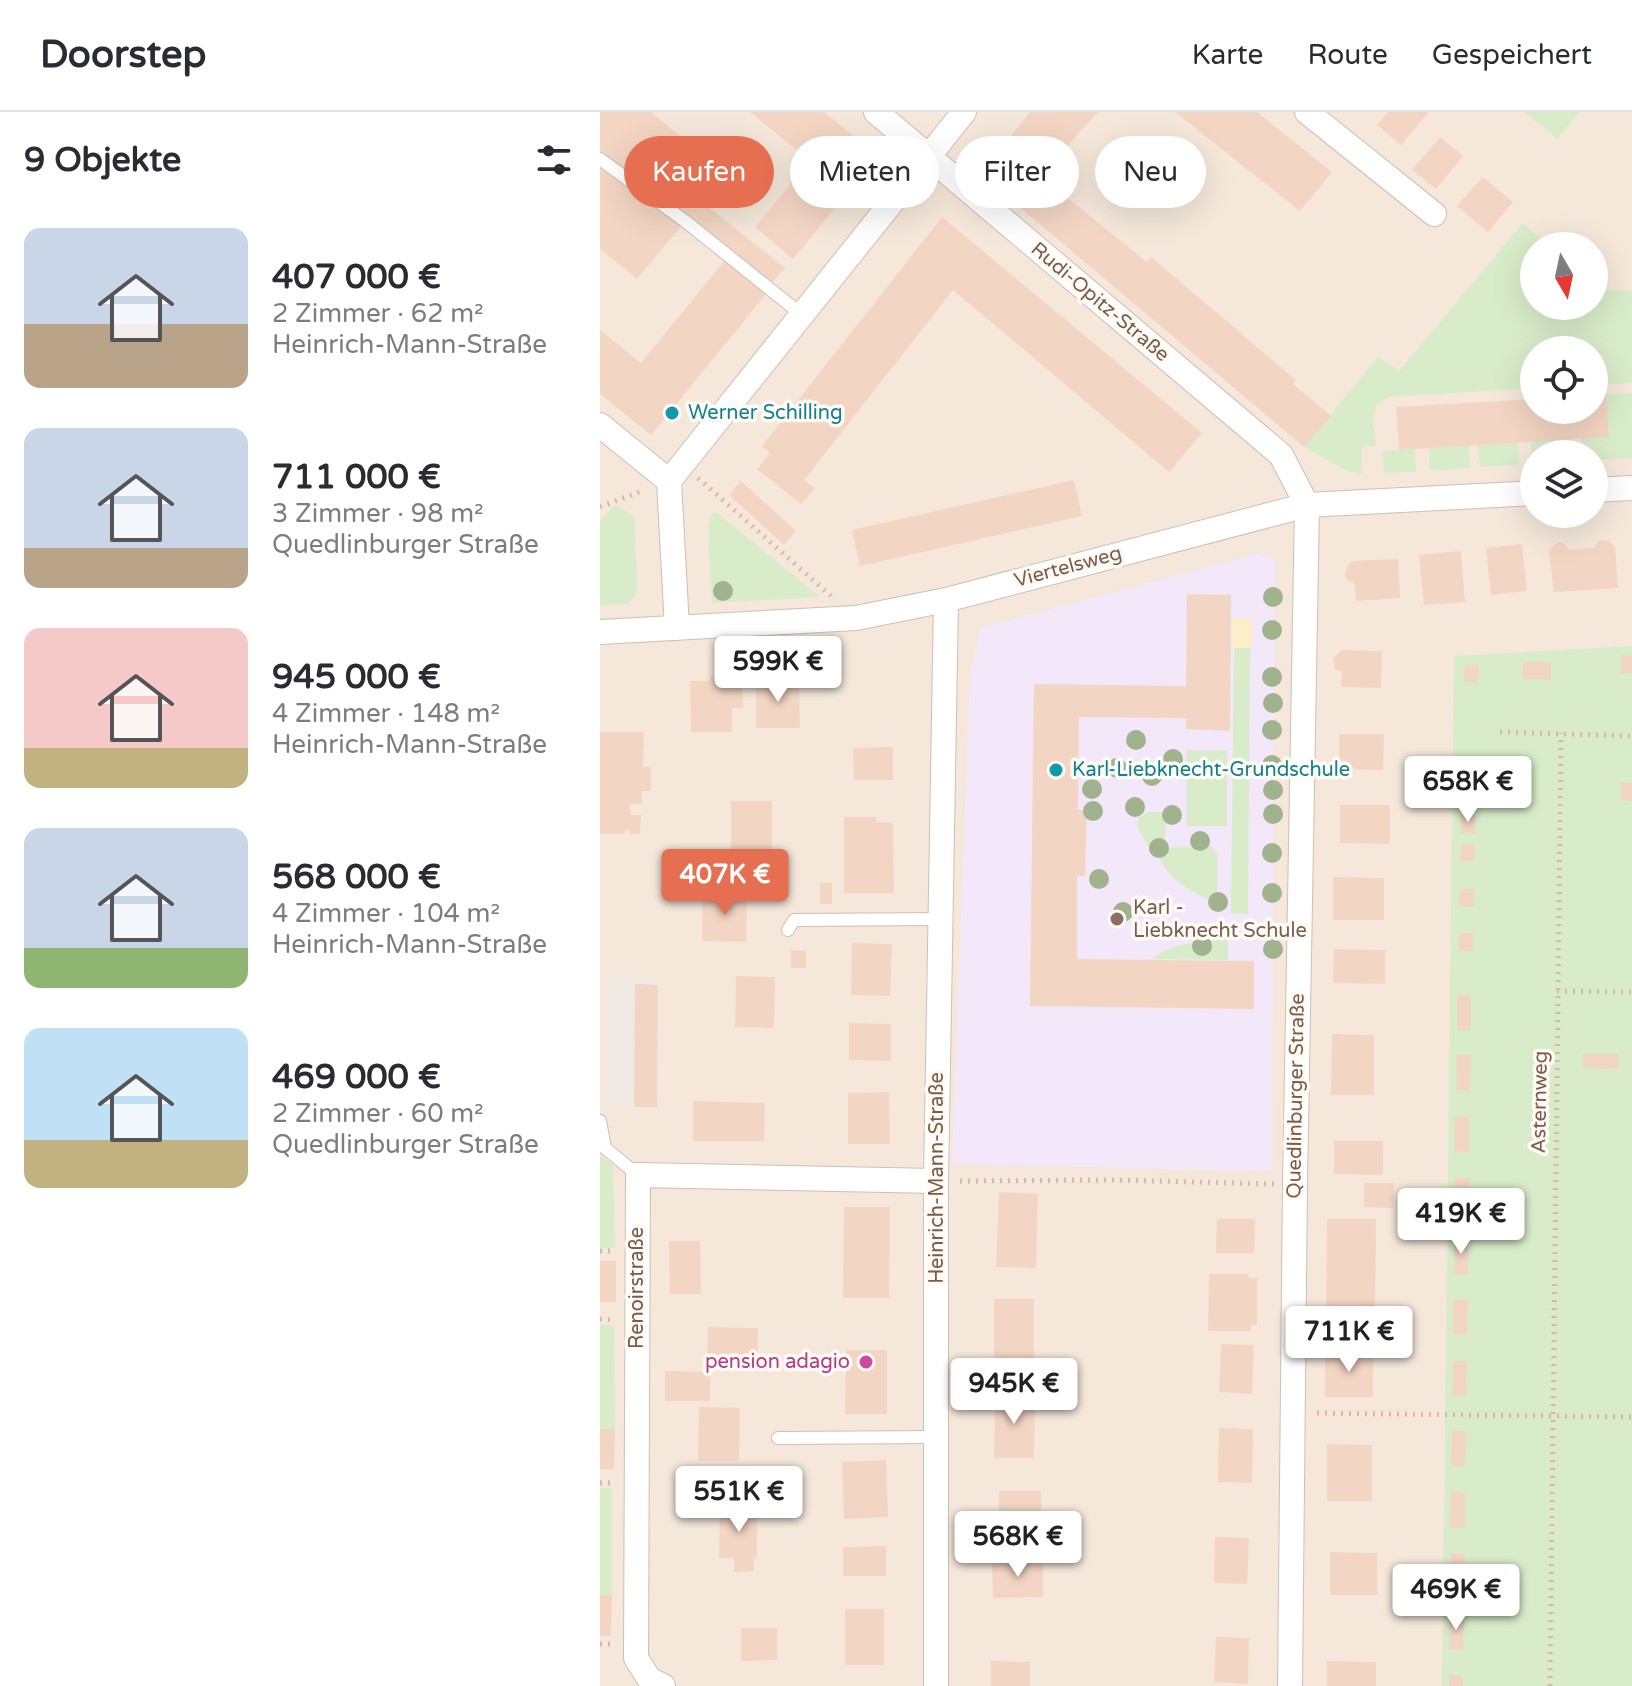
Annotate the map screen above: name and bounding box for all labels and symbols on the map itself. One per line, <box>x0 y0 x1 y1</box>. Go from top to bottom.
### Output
north arrow <box>1520 232 1608 320</box>
street label: Rudi-Opitz-Straße <box>1026 237 1174 367</box>
place label: Werner Schilling <box>688 401 843 425</box>
marker: Werner Schilling <box>663 404 681 422</box>
street label: Viertelsweg <box>1011 541 1125 593</box>
pin: 599K € <box>713 636 843 704</box>
pin: 658K € <box>1403 756 1533 824</box>
place label: Karl-Liebknecht-Grundschule <box>1072 758 1350 782</box>
marker: Karl-Liebknecht-Grundschule <box>1047 761 1065 779</box>
pin: 407K € <box>660 849 790 917</box>
place label: Karl - Liebknecht Schule <box>1133 896 1307 943</box>
marker: Karl - Liebknecht Schule <box>1108 910 1126 928</box>
street label: Quedlinburger Straße <box>1282 993 1310 1199</box>
street label: Asternweg <box>1527 1051 1553 1153</box>
street label: Heinrich-Mann-Straße <box>925 1072 949 1284</box>
pin: 419K € <box>1396 1188 1526 1256</box>
street label: Renoirstraße <box>625 1227 649 1349</box>
pin: 711K € <box>1284 1306 1414 1374</box>
place label: pension adagio <box>705 1350 850 1374</box>
marker: pension adagio <box>857 1353 875 1371</box>
pin: 945K € <box>949 1358 1079 1426</box>
pin: 551K € <box>674 1466 804 1534</box>
pin: 568K € <box>953 1511 1083 1579</box>
pin: 469K € <box>1391 1564 1521 1632</box>

